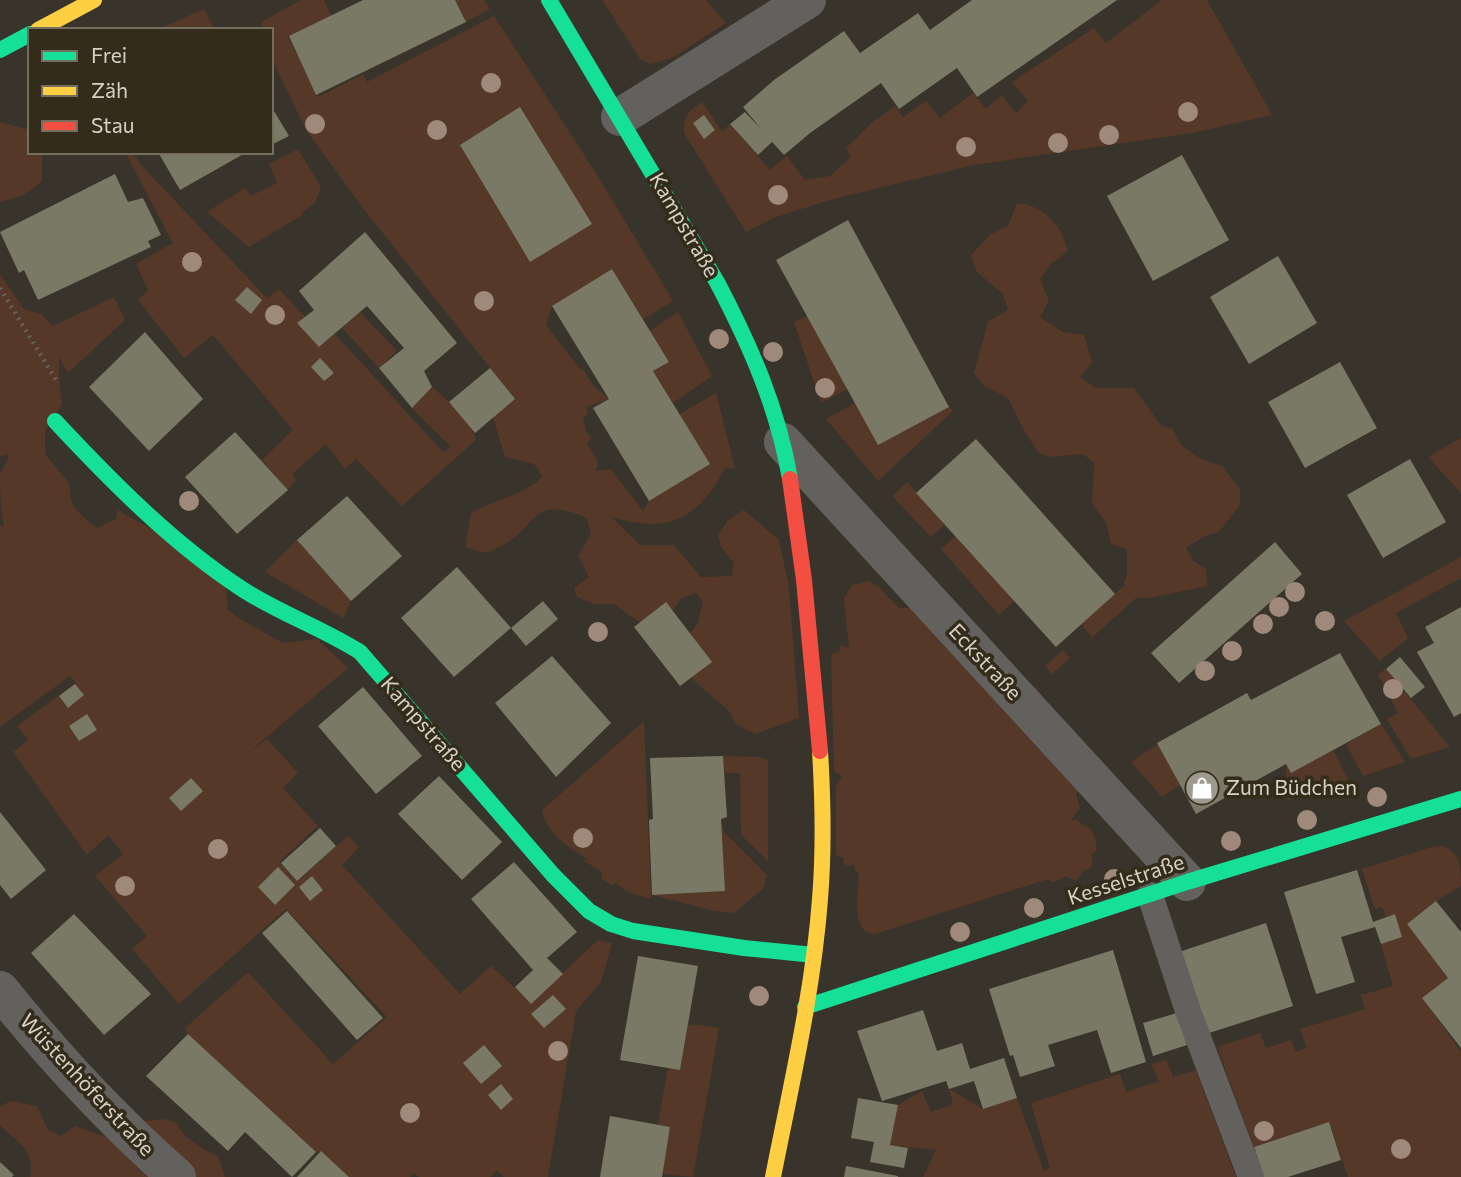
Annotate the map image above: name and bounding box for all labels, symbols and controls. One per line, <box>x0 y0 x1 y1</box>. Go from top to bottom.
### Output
legend <box>28 28 273 154</box>
text: Frei <box>91 42 127 67</box>
text: Zäh <box>91 77 128 102</box>
text: Stau <box>91 112 134 137</box>
street label: Kampstraße <box>645 167 725 281</box>
street label: Eckstraße <box>944 618 1028 704</box>
street label: Kampstraße <box>376 671 472 775</box>
shop icon: Zum Büdchen <box>1183 769 1221 807</box>
place label: Zum Büdchen <box>1226 774 1357 799</box>
street label: Kesselstraße <box>1064 848 1187 909</box>
street label: Wüstenhöferstraße <box>16 1008 161 1160</box>

